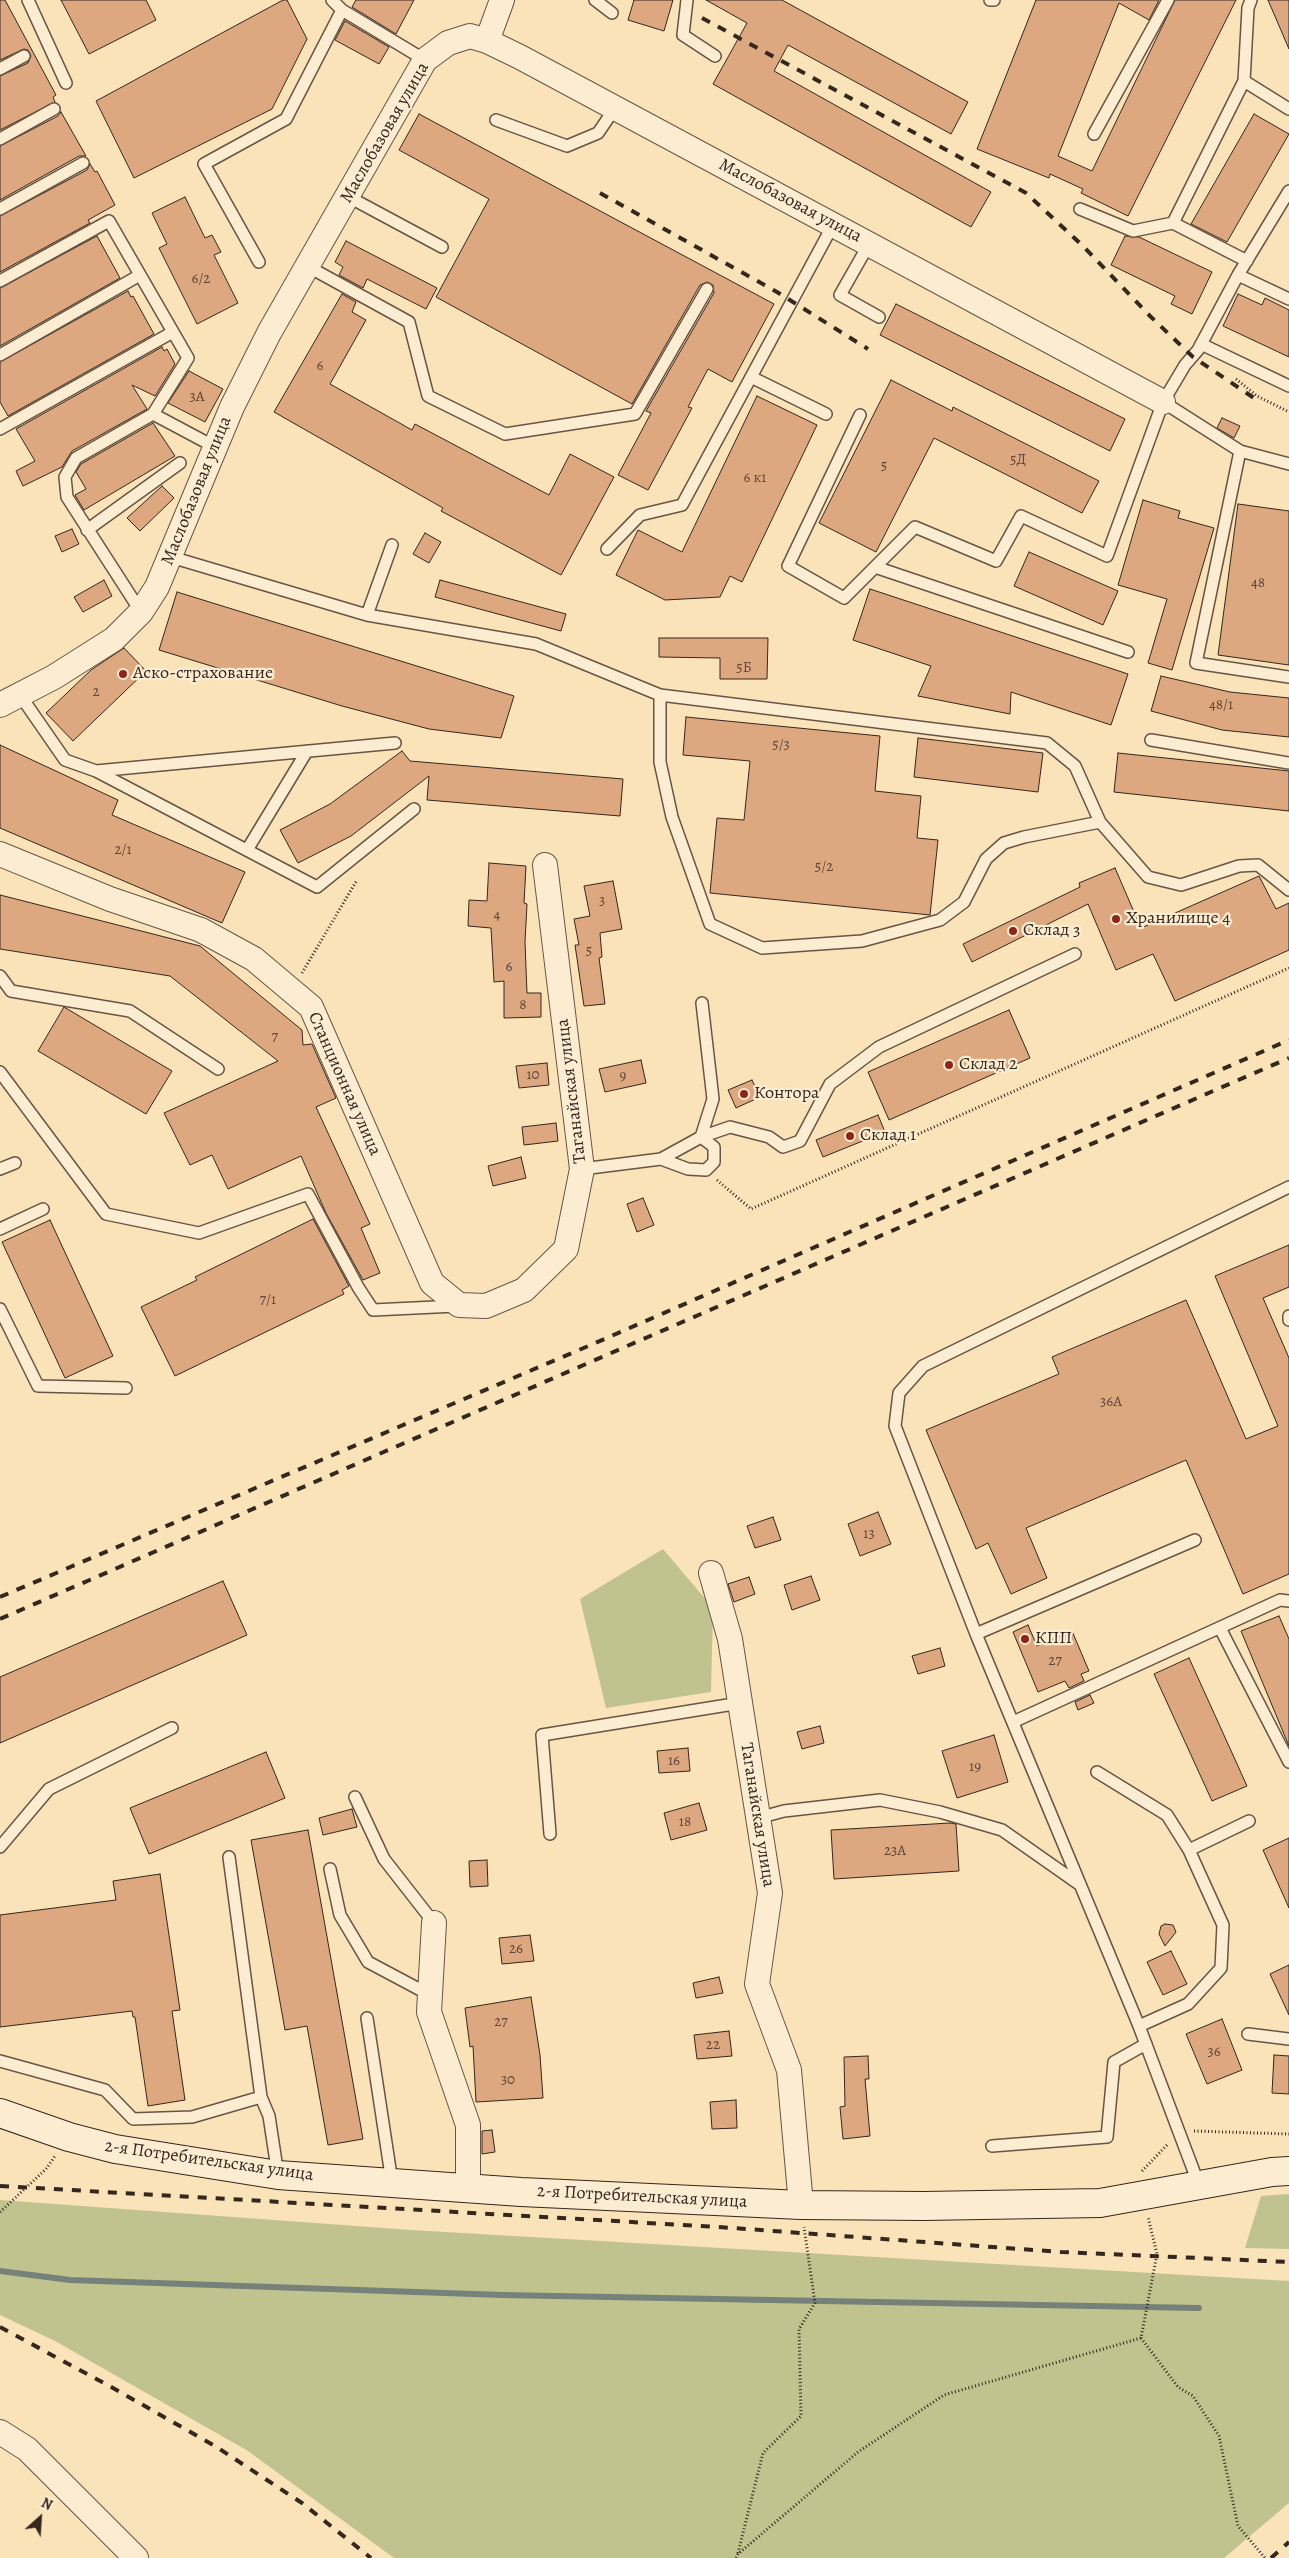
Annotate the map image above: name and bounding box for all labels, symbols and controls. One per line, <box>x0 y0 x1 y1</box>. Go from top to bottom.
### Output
street label: Маслобазовая улица <box>336 59 434 207</box>
street label: Маслобазовая улица <box>715 154 865 248</box>
house number: 6/2 <box>192 270 210 288</box>
house number: 6 <box>317 357 323 375</box>
house number: 3А <box>190 388 204 406</box>
street label: Маслобазовая улица <box>157 413 237 569</box>
house number: 5Д <box>1010 451 1026 469</box>
house number: 5 <box>881 457 887 475</box>
house number: 6 к1 <box>744 469 766 487</box>
house number: 48 <box>1251 574 1265 592</box>
house number: 5Б <box>736 659 752 677</box>
place label: Аско-страхование <box>133 663 273 685</box>
marker: Аско-страхование <box>117 668 129 680</box>
house number: 2 <box>92 683 100 701</box>
house number: 48/1 <box>1209 696 1233 714</box>
house number: 5/3 <box>772 736 790 754</box>
house number: 2/1 <box>114 841 132 859</box>
house number: 5/2 <box>815 858 833 876</box>
house number: 3 <box>599 892 605 910</box>
house number: 4 <box>494 906 500 924</box>
place label: Хранилище 4 <box>1126 908 1230 930</box>
marker: Хранилище 4 <box>1110 913 1122 925</box>
place label: Склад 3 <box>1023 920 1080 942</box>
marker: Склад 3 <box>1007 925 1019 937</box>
house number: 5 <box>586 942 592 960</box>
house number: 6 <box>506 958 512 976</box>
house number: 8 <box>519 996 527 1014</box>
street label: Станционная улица <box>303 1009 385 1159</box>
street label: Таганайская улица <box>552 1017 592 1165</box>
house number: 7 <box>272 1028 278 1046</box>
place label: Склад 2 <box>959 1054 1017 1076</box>
marker: Склад 2 <box>943 1059 955 1071</box>
house number: 10 <box>526 1066 540 1084</box>
house number: 9 <box>620 1067 626 1085</box>
place label: Контора <box>754 1083 819 1105</box>
marker: Контора <box>738 1088 750 1100</box>
place label: Склад 1 <box>860 1125 916 1147</box>
marker: Склад 1 <box>844 1130 856 1142</box>
house number: 7/1 <box>260 1291 276 1309</box>
house number: 36А <box>1100 1393 1122 1411</box>
house number: 13 <box>863 1525 875 1543</box>
place label: КПП <box>1035 1628 1072 1650</box>
marker: КПП <box>1019 1633 1031 1645</box>
house number: 27 <box>1048 1652 1062 1670</box>
street label: Таганайская улица <box>735 1741 779 1889</box>
house number: 16 <box>668 1752 680 1770</box>
house number: 19 <box>969 1758 981 1776</box>
house number: 18 <box>679 1813 691 1831</box>
house number: 23А <box>884 1842 906 1860</box>
house number: 26 <box>509 1940 523 1958</box>
house number: 27 <box>494 2013 508 2031</box>
house number: 22 <box>706 2036 720 2054</box>
house number: 36 <box>1207 2043 1221 2061</box>
house number: 30 <box>501 2071 515 2089</box>
street label: 2-я Потребительская улица <box>103 2136 315 2186</box>
street label: 2-я Потребительская улица <box>536 2181 748 2213</box>
north arrow <box>15 2493 65 2543</box>
text: N <box>38 2493 56 2515</box>

